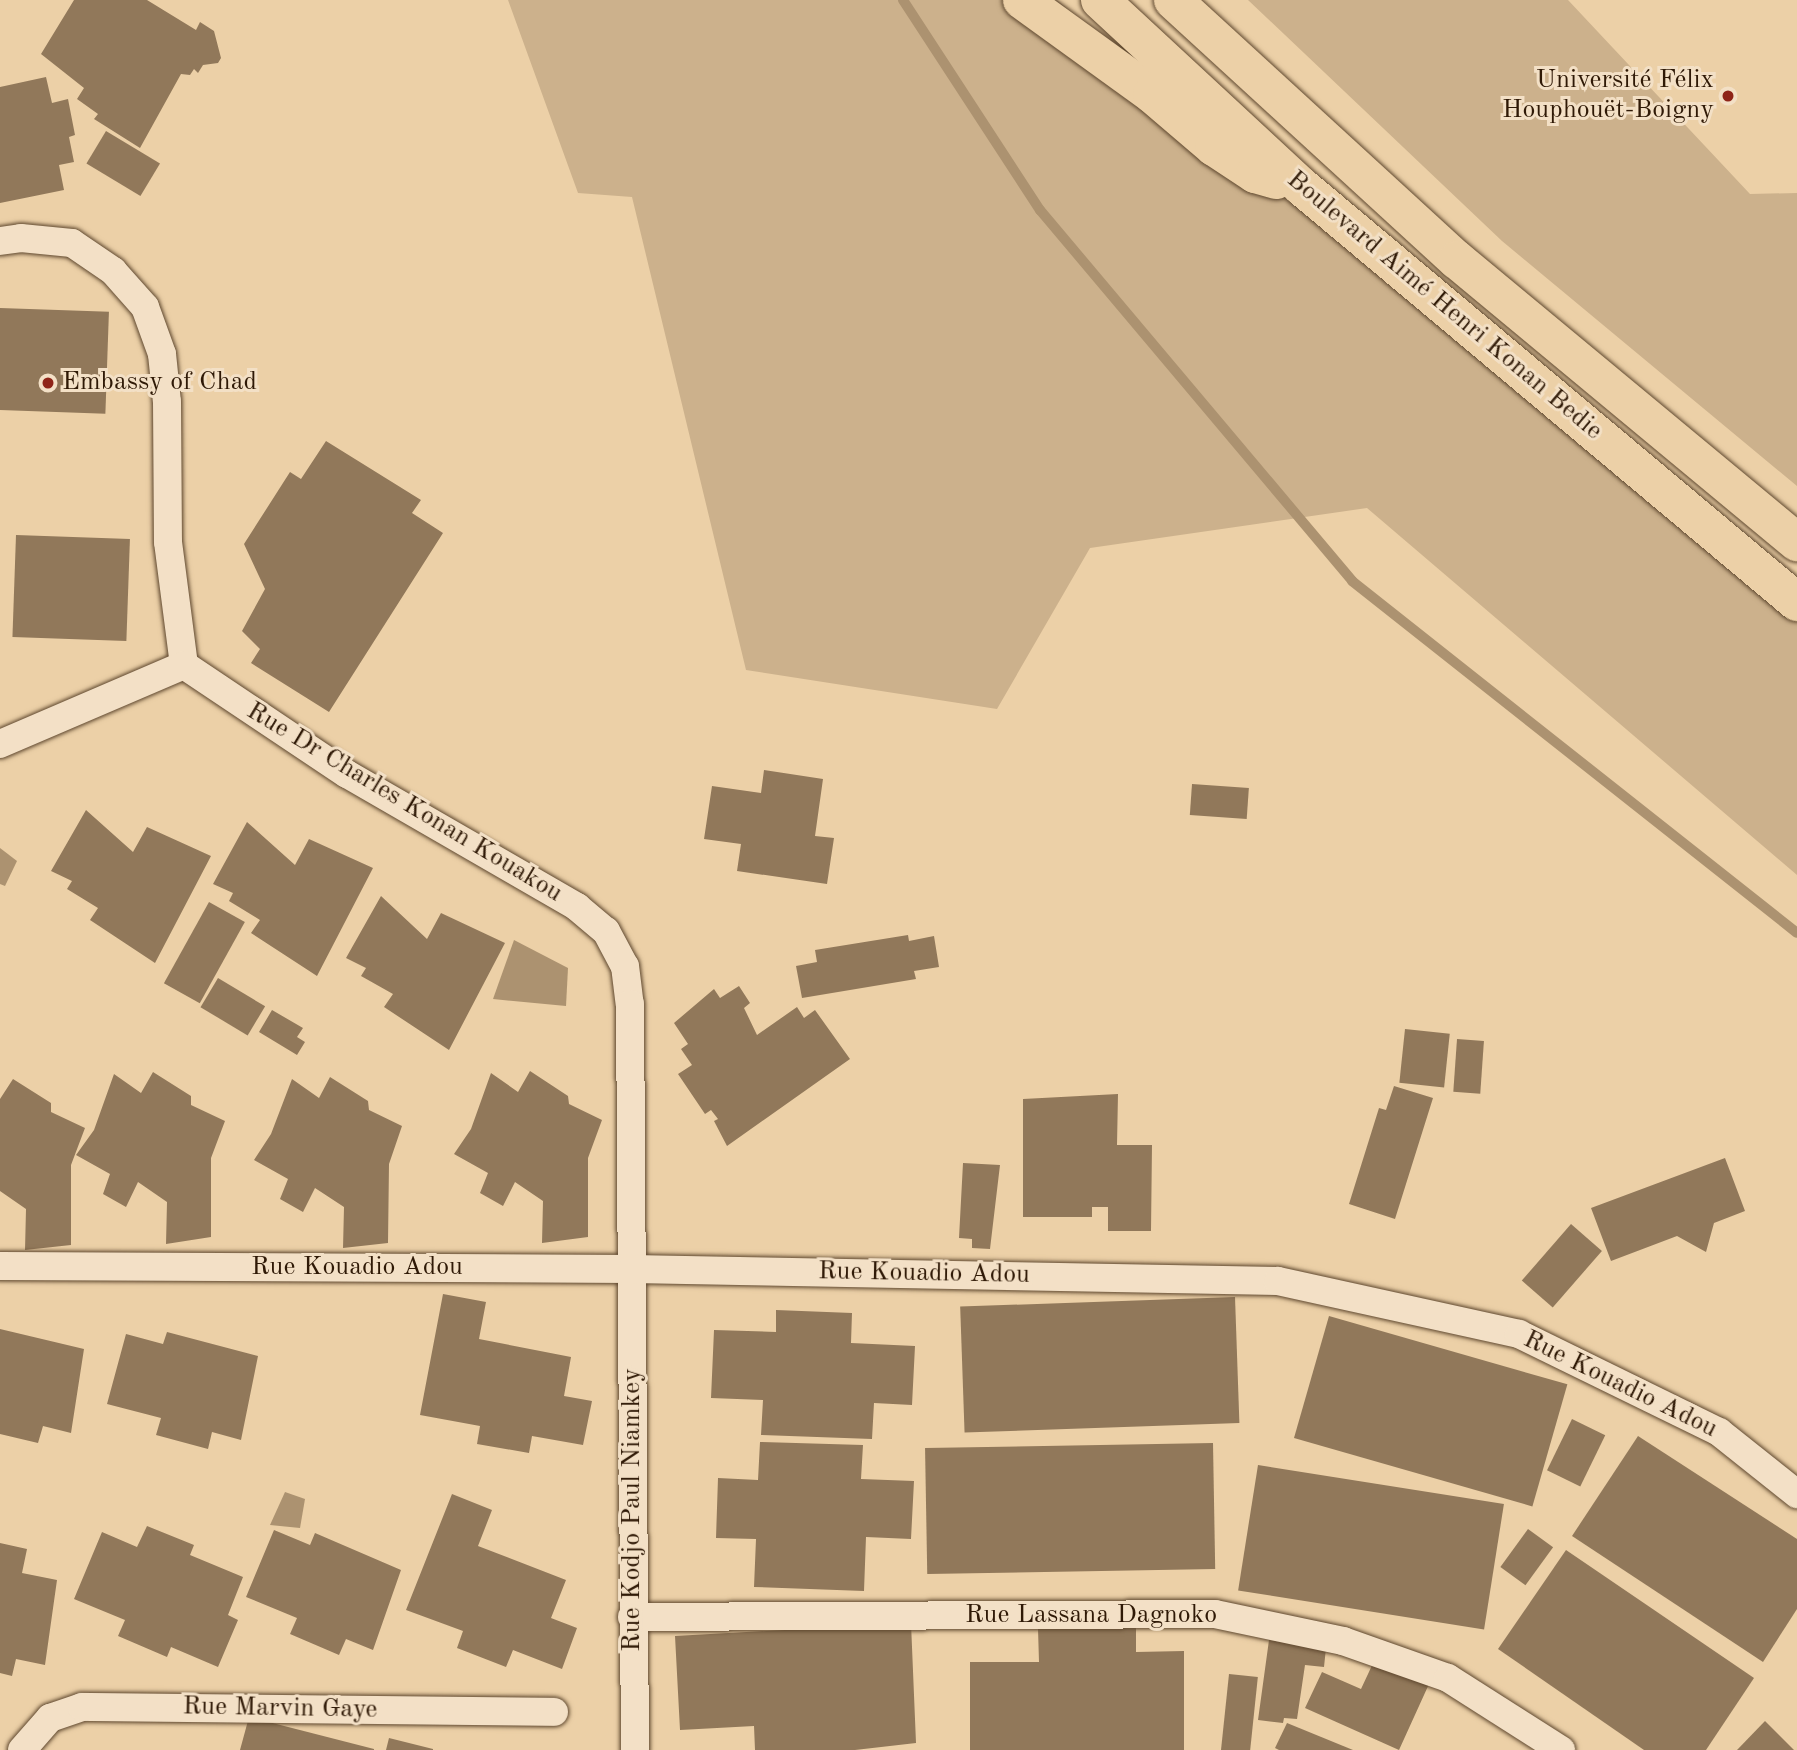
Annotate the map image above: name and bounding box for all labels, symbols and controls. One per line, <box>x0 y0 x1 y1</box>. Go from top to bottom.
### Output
place label: Université Félix Houphouët-Boigny <box>1502 65 1714 126</box>
marker: Université Félix Houphouët-Boigny <box>1720 88 1736 104</box>
street label: Boulevard Aimé Henri Konan Bedie <box>1280 165 1608 447</box>
place label: Embassy of Chad <box>62 367 257 399</box>
marker: Embassy of Chad <box>40 375 56 391</box>
street label: Rue Dr Charles Konan Kouakou <box>240 696 568 910</box>
street label: Rue Kouadio Adou <box>251 1252 463 1284</box>
street label: Rue Kouadio Adou <box>818 1257 1030 1291</box>
street label: Rue Kouadio Adou <box>1518 1325 1722 1445</box>
street label: Rue Kodjo Paul Niamkey <box>617 1368 649 1652</box>
street label: Rue Lassana Dagnoko <box>965 1600 1217 1632</box>
street label: Rue Marvin Gaye <box>182 1692 378 1726</box>

